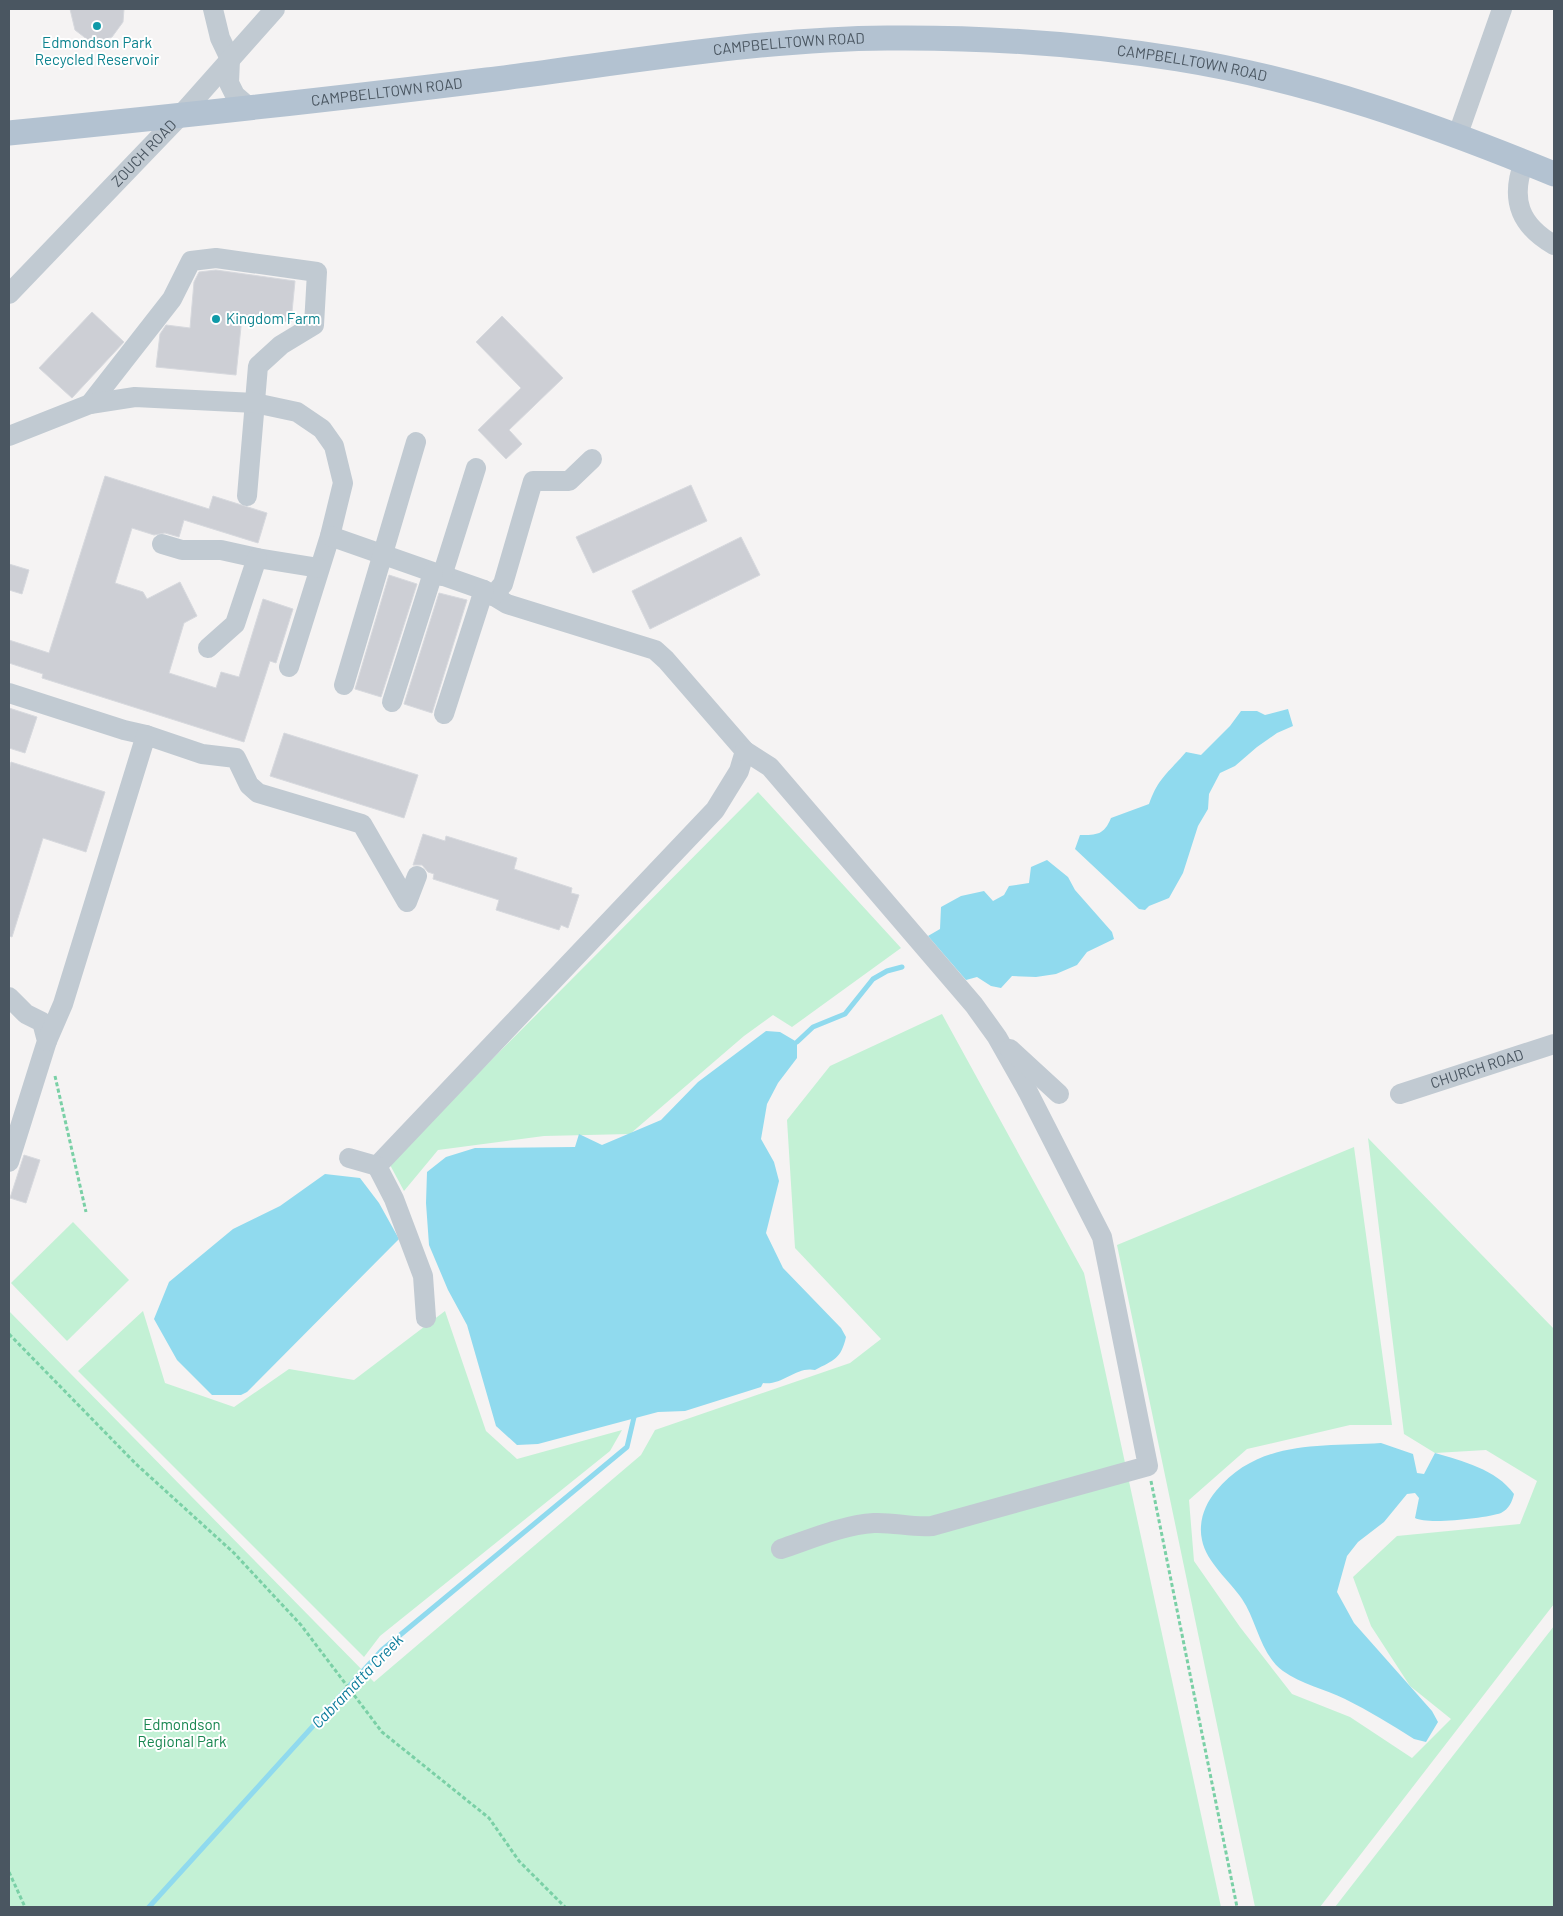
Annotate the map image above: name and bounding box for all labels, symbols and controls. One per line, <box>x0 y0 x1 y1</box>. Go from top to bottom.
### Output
marker: Edmondson Park Recycled Reservoir <box>91 20 103 32</box>
street label: CAMPBELLTOWN ROAD <box>712 28 865 58</box>
place label: Edmondson Park Recycled Reservoir <box>35 33 160 68</box>
street label: CAMPBELLTOWN ROAD <box>1116 41 1269 85</box>
street label: CAMPBELLTOWN ROAD <box>310 73 463 109</box>
street label: ZOUCH ROAD <box>107 115 180 190</box>
place label: Kingdom Farm <box>226 309 320 327</box>
marker: Kingdom Farm <box>210 313 222 325</box>
street label: CHURCH ROAD <box>1428 1045 1525 1092</box>
water label: Cabramatta Creek <box>307 1629 407 1732</box>
park label: Edmondson Regional Park <box>138 1715 227 1750</box>

